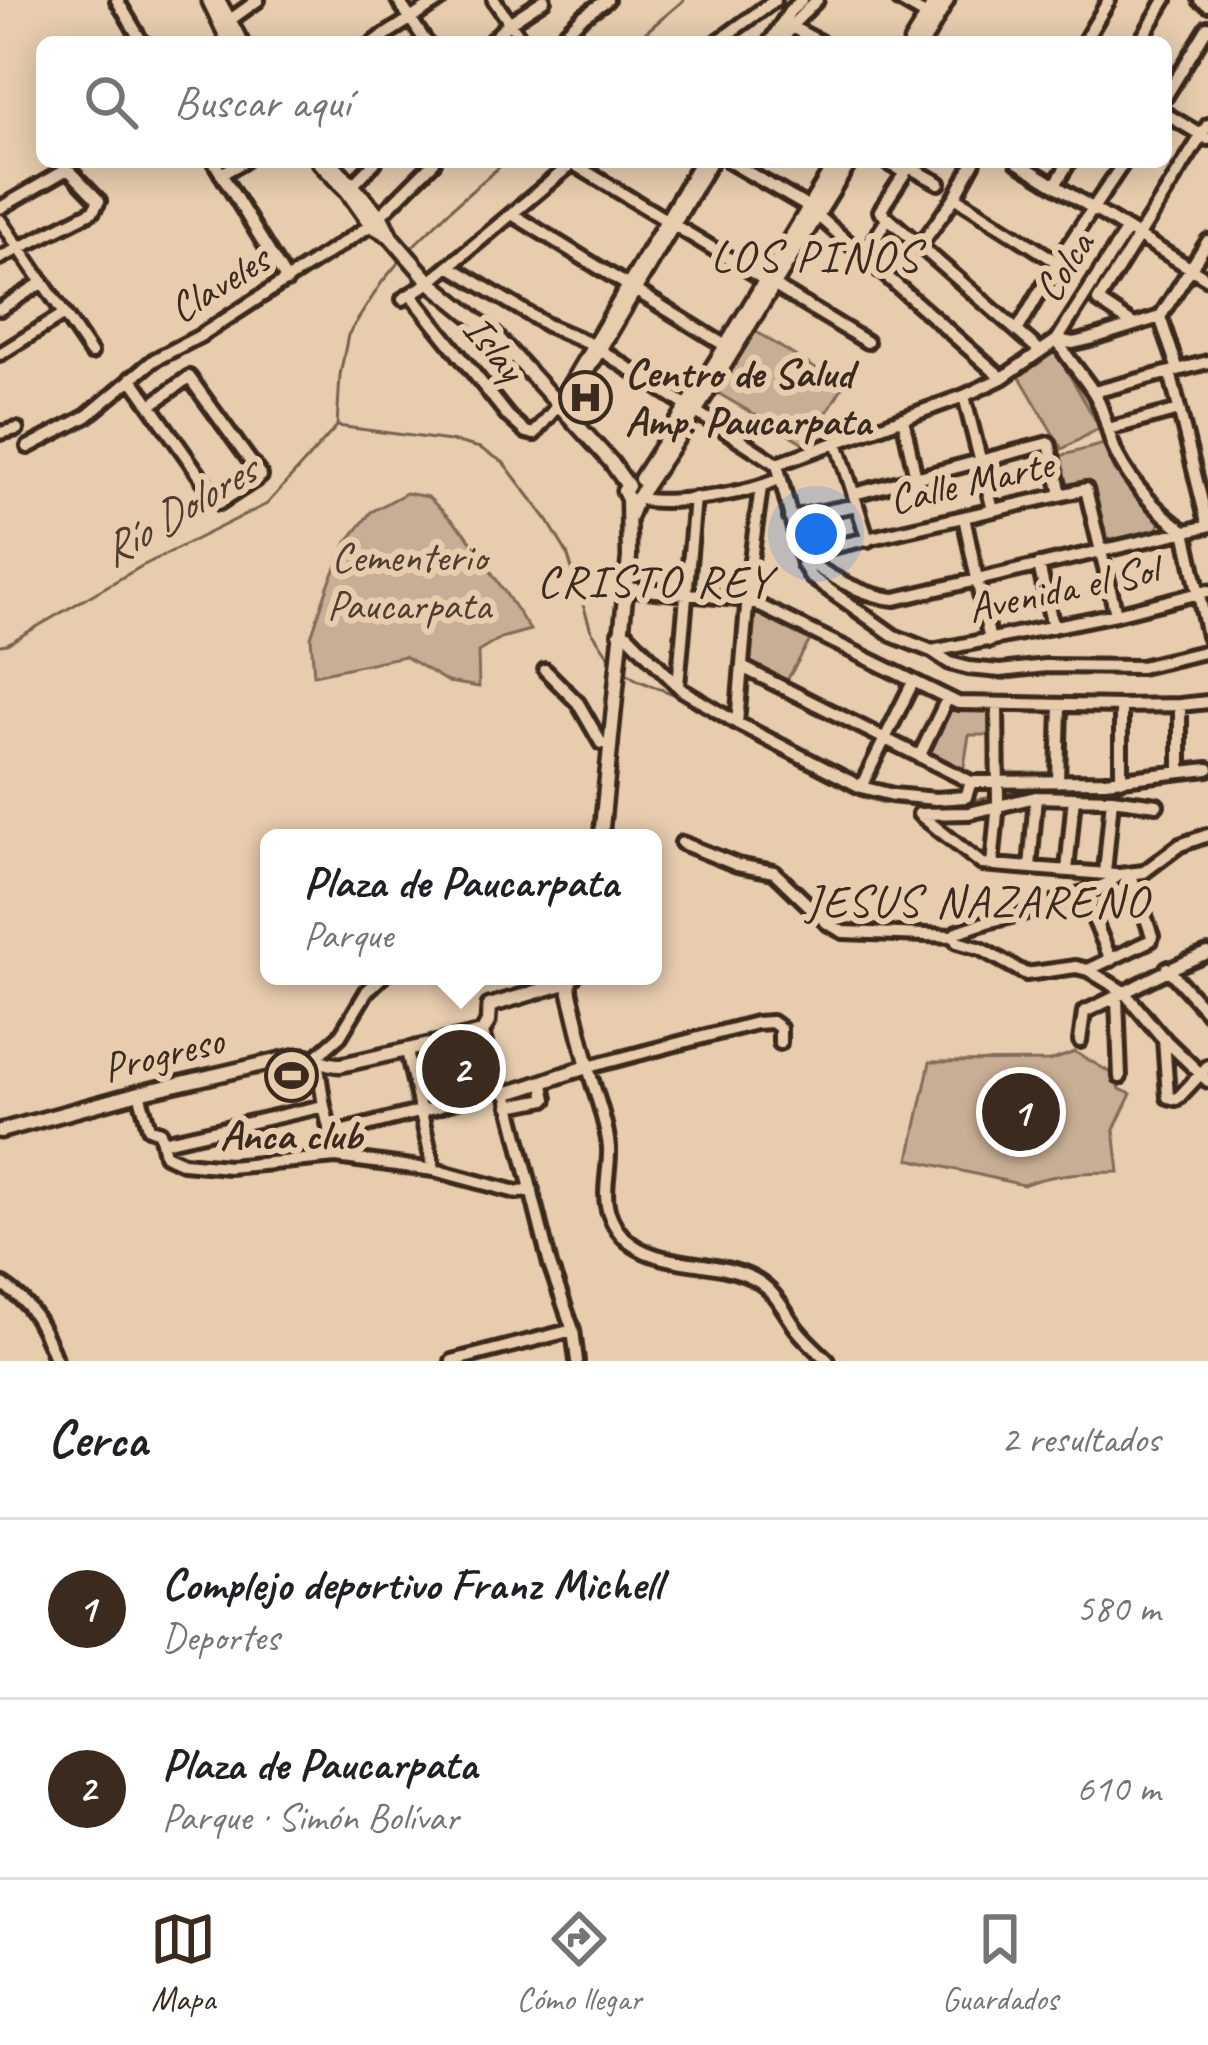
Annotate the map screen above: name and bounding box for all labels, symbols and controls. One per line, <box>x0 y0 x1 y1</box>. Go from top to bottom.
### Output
search box <box>36 36 1172 168</box>
icon: search <box>78 69 144 135</box>
text: Buscar aquí <box>174 74 350 131</box>
street label: Colca <box>1022 219 1108 312</box>
district label: LOS PINOS <box>711 228 926 285</box>
street label: Claveles <box>159 231 282 335</box>
street label: Islay <box>451 304 539 395</box>
place label: Centro de Salud Amp. Paucarpata <box>625 347 873 448</box>
hospital icon: Centro de Salud Amp. Paucarpata <box>558 369 614 425</box>
street label: Calle Marte <box>884 437 1061 527</box>
water label: Río Dolores <box>90 439 272 579</box>
your location <box>786 504 846 564</box>
park label: Cementerio Paucarpata <box>327 531 494 632</box>
street label: Avenida el Sol <box>963 542 1170 635</box>
district label: CRISTO REY <box>537 553 778 610</box>
popup <box>260 829 662 985</box>
text: Plaza de Paucarpata <box>304 854 618 911</box>
district label: JESUS NAZARENO <box>804 873 1152 930</box>
text: Parque <box>304 911 393 960</box>
street label: Progreso <box>97 1013 231 1095</box>
pin: 2 <box>422 1024 500 1114</box>
sports icon: Anca club <box>263 1048 319 1104</box>
pin: 1 <box>982 1067 1060 1157</box>
place label: Anca club <box>220 1109 364 1162</box>
text: Cerca <box>48 1407 147 1471</box>
text: 2 resultados <box>1001 1415 1160 1464</box>
text: Complejo deportivo Franz Michell <box>162 1556 661 1613</box>
text: 1 <box>78 1584 96 1633</box>
text: 580 m <box>1076 1584 1160 1633</box>
text: Deportes <box>162 1613 279 1662</box>
text: Plaza de Paucarpata <box>162 1736 477 1793</box>
text: 2 <box>78 1764 96 1813</box>
text: 610 m <box>1076 1764 1160 1813</box>
text: Parque · Simón Bolívar <box>162 1793 459 1842</box>
tab: Mapa <box>150 1906 216 2020</box>
tab: Cómo llegar <box>517 1906 642 2020</box>
tab: Guardados <box>942 1906 1058 2020</box>

